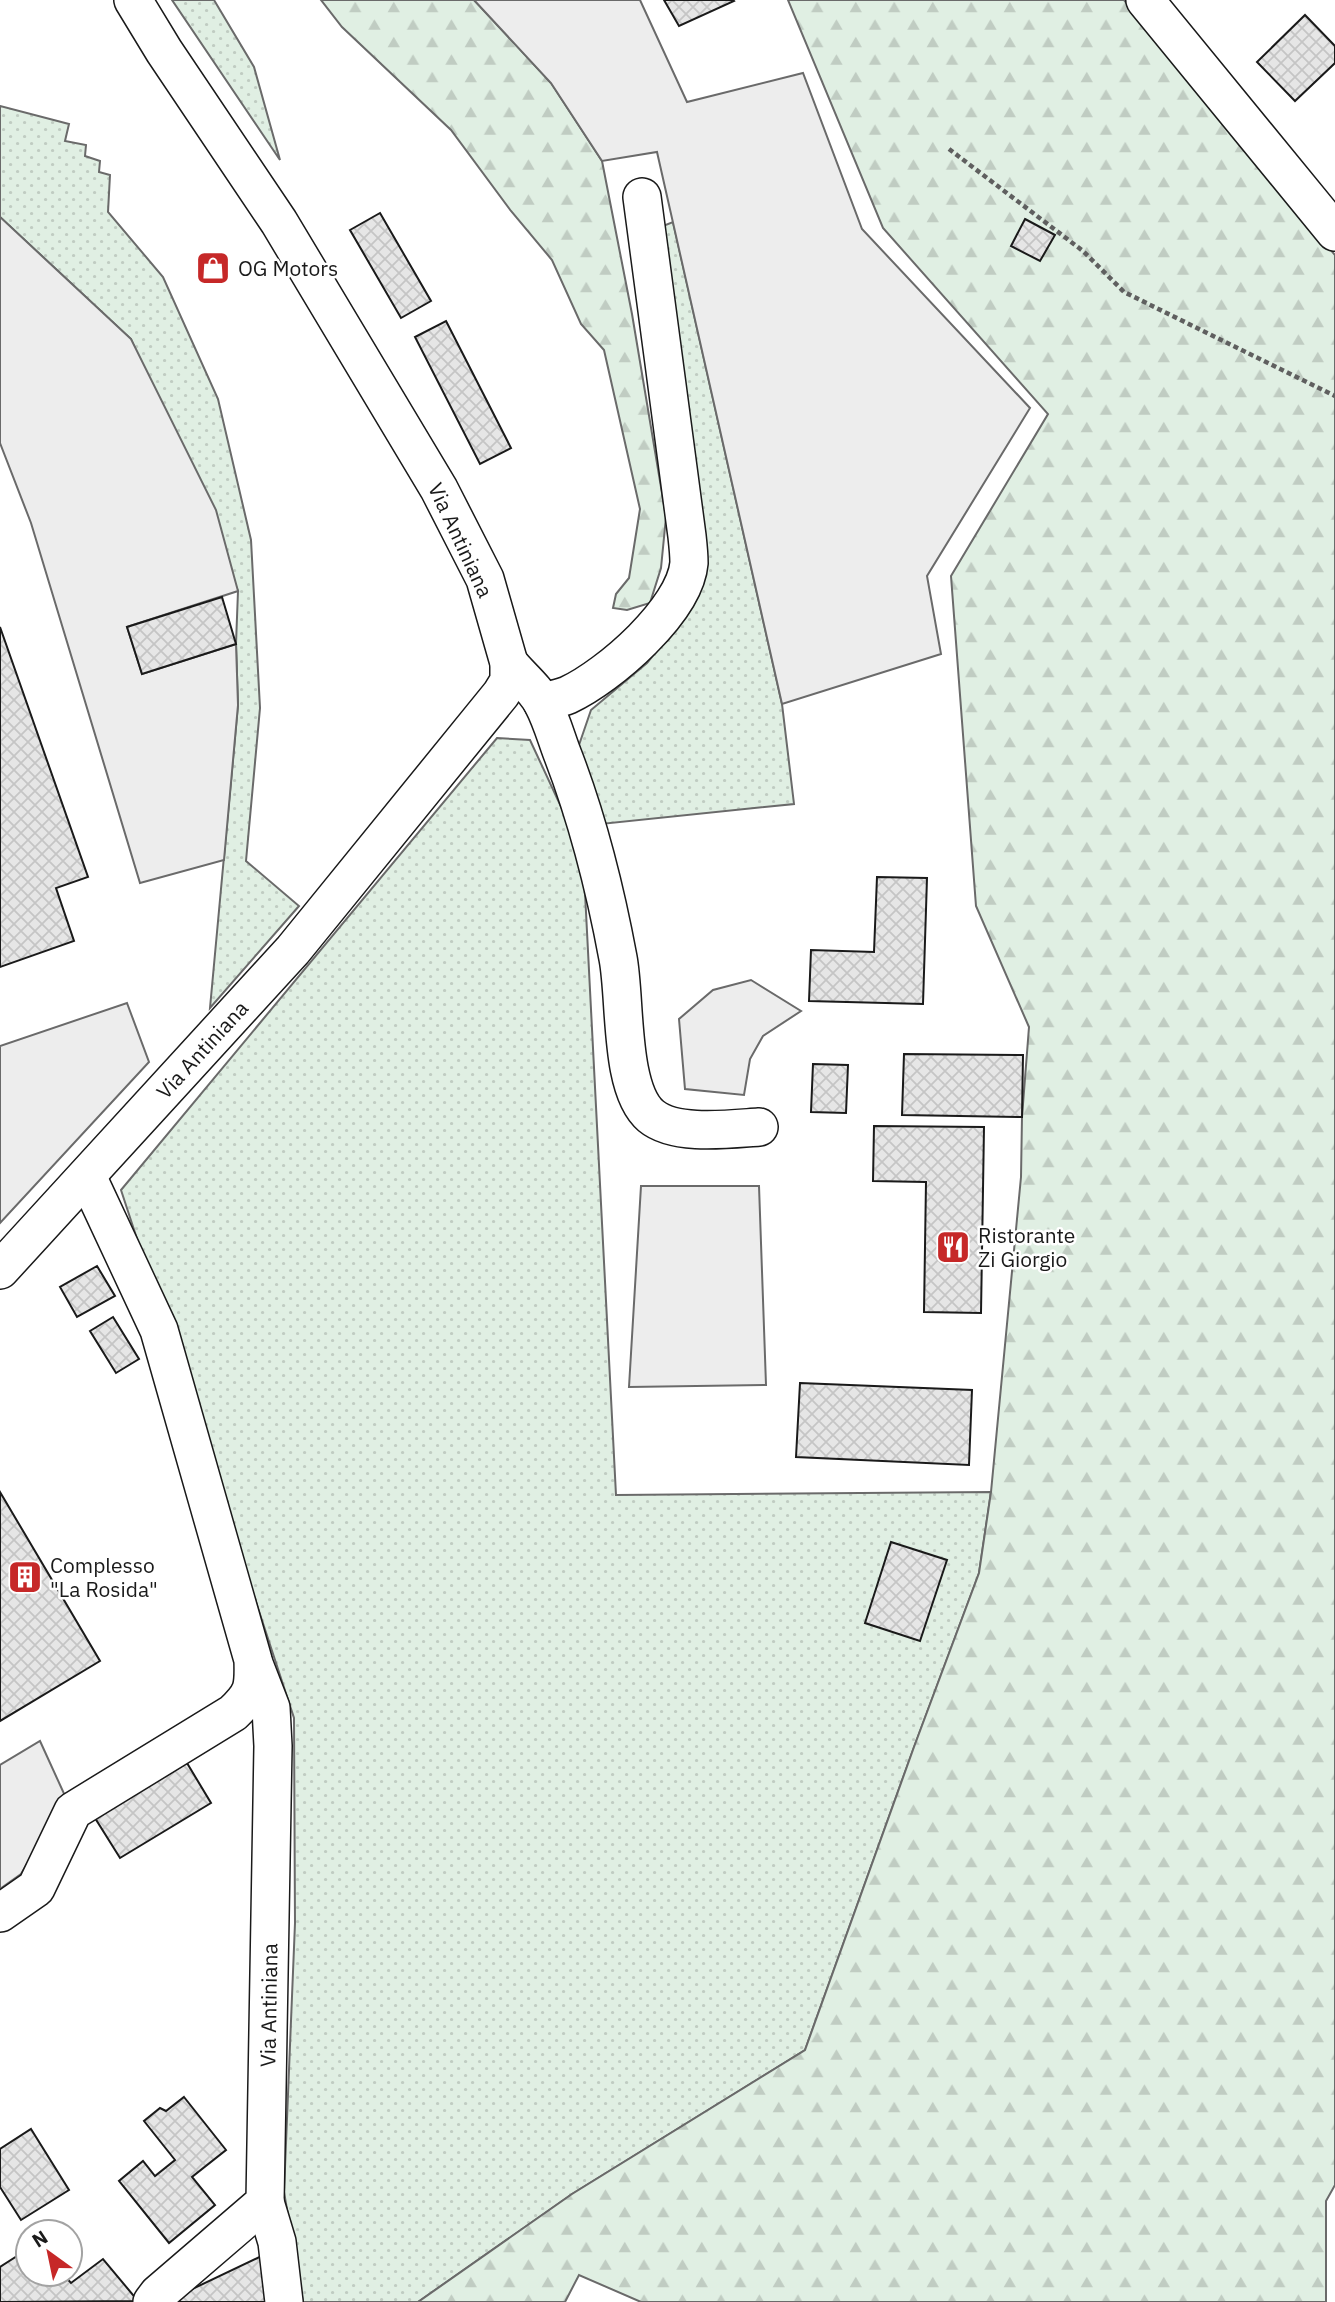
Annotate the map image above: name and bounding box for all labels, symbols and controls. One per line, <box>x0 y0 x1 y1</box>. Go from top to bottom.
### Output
shop icon: OG Motors <box>194 249 232 287</box>
place label: OG Motors <box>238 254 338 282</box>
street label: Via Antiniana <box>422 478 500 602</box>
street label: Via Antiniana <box>150 994 254 1105</box>
place label: Ristorante Zi Giorgio <box>978 1221 1075 1273</box>
restaurant icon: Ristorante Zi Giorgio <box>934 1228 972 1266</box>
place label: Complesso "La Rosida" <box>50 1551 158 1603</box>
building icon: Complesso "La Rosida" <box>6 1558 44 1596</box>
street label: Via Antiniana <box>253 1943 284 2067</box>
north arrow <box>14 2218 84 2288</box>
text: N <box>27 2225 52 2253</box>

